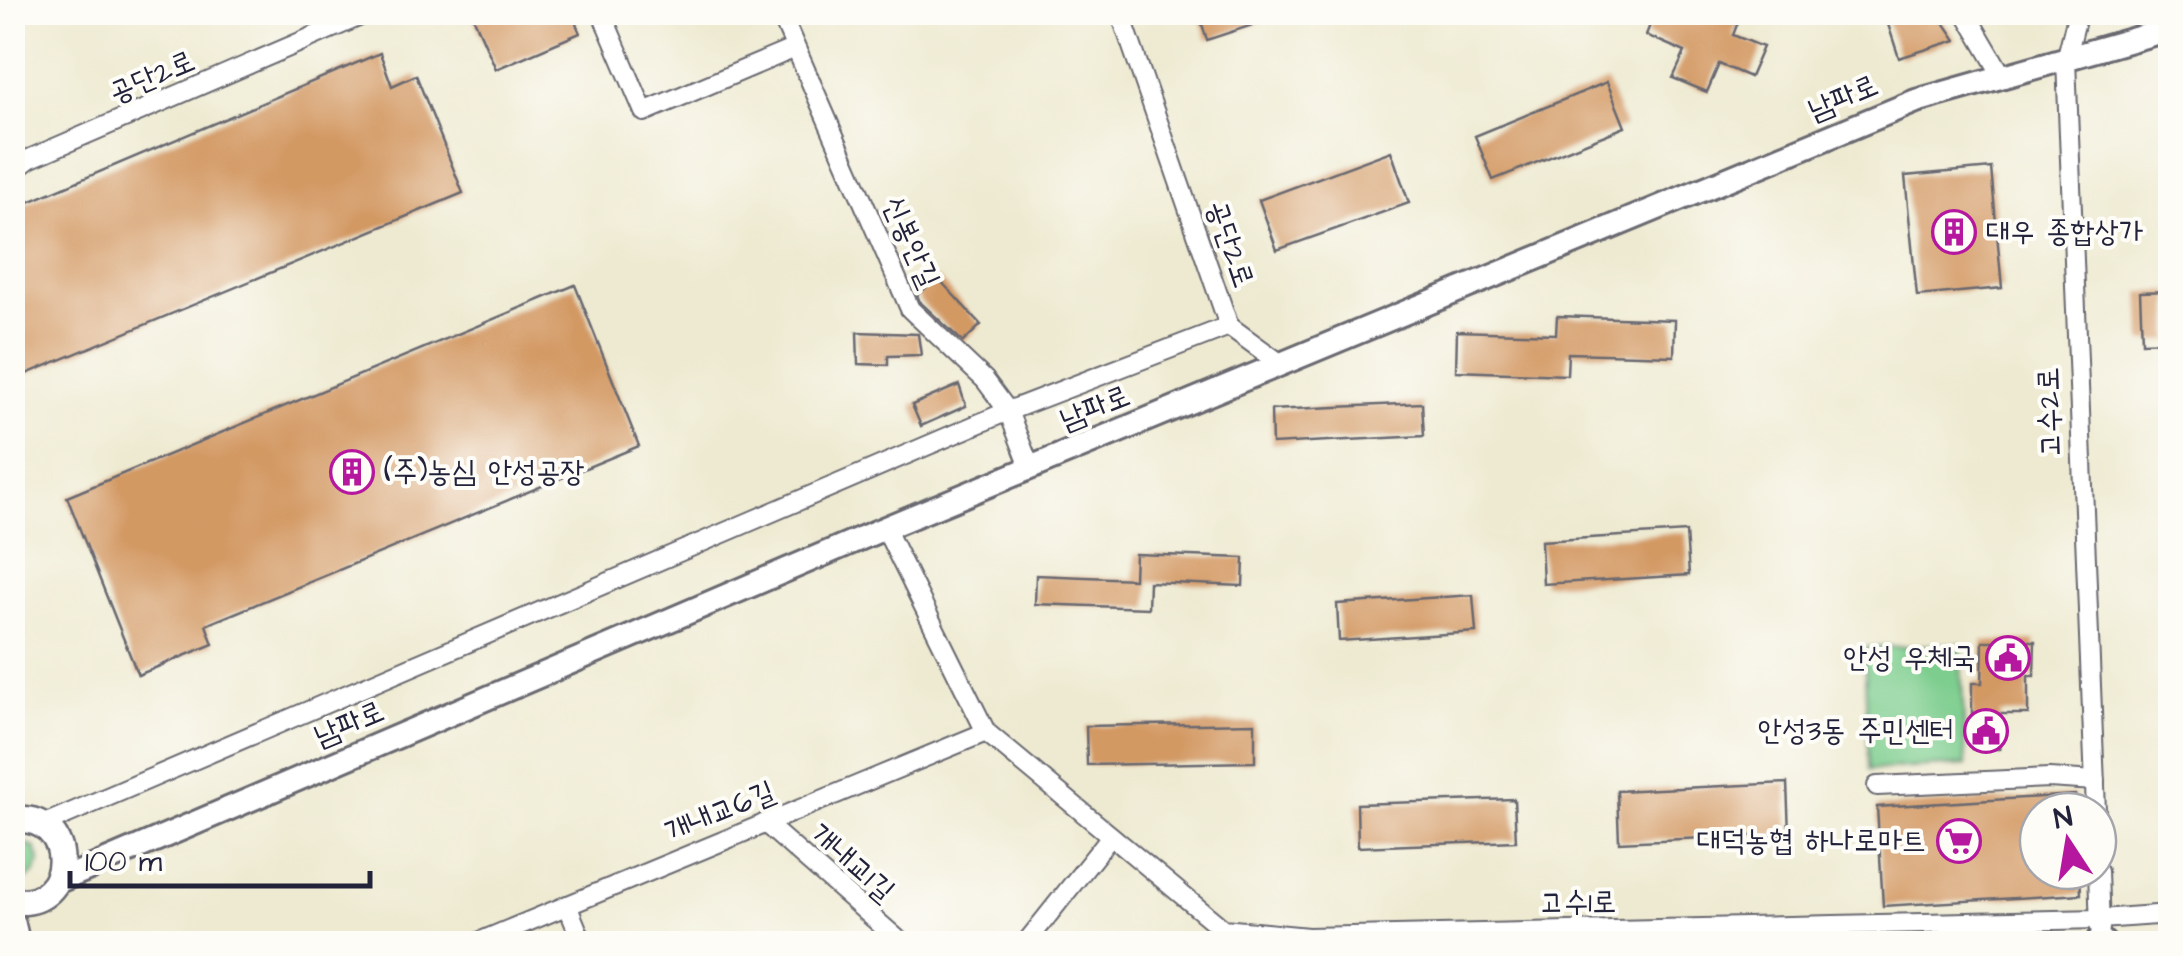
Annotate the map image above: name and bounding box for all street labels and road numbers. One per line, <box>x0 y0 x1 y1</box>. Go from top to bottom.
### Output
street label: 공단2로 <box>103 40 201 114</box>
street label: 남파로 <box>1801 65 1885 131</box>
street label: 신봉안길 <box>872 189 950 295</box>
street label: 공단2로 <box>1196 195 1264 293</box>
street label: 고수2로 <box>2027 366 2073 458</box>
street label: 남파로 <box>1054 375 1136 441</box>
street label: 남파로 <box>307 691 391 757</box>
street label: 개내교6길 <box>659 771 781 853</box>
street label: 개내교1길 <box>800 814 904 912</box>
street label: 고수1로 <box>1540 881 1616 925</box>

